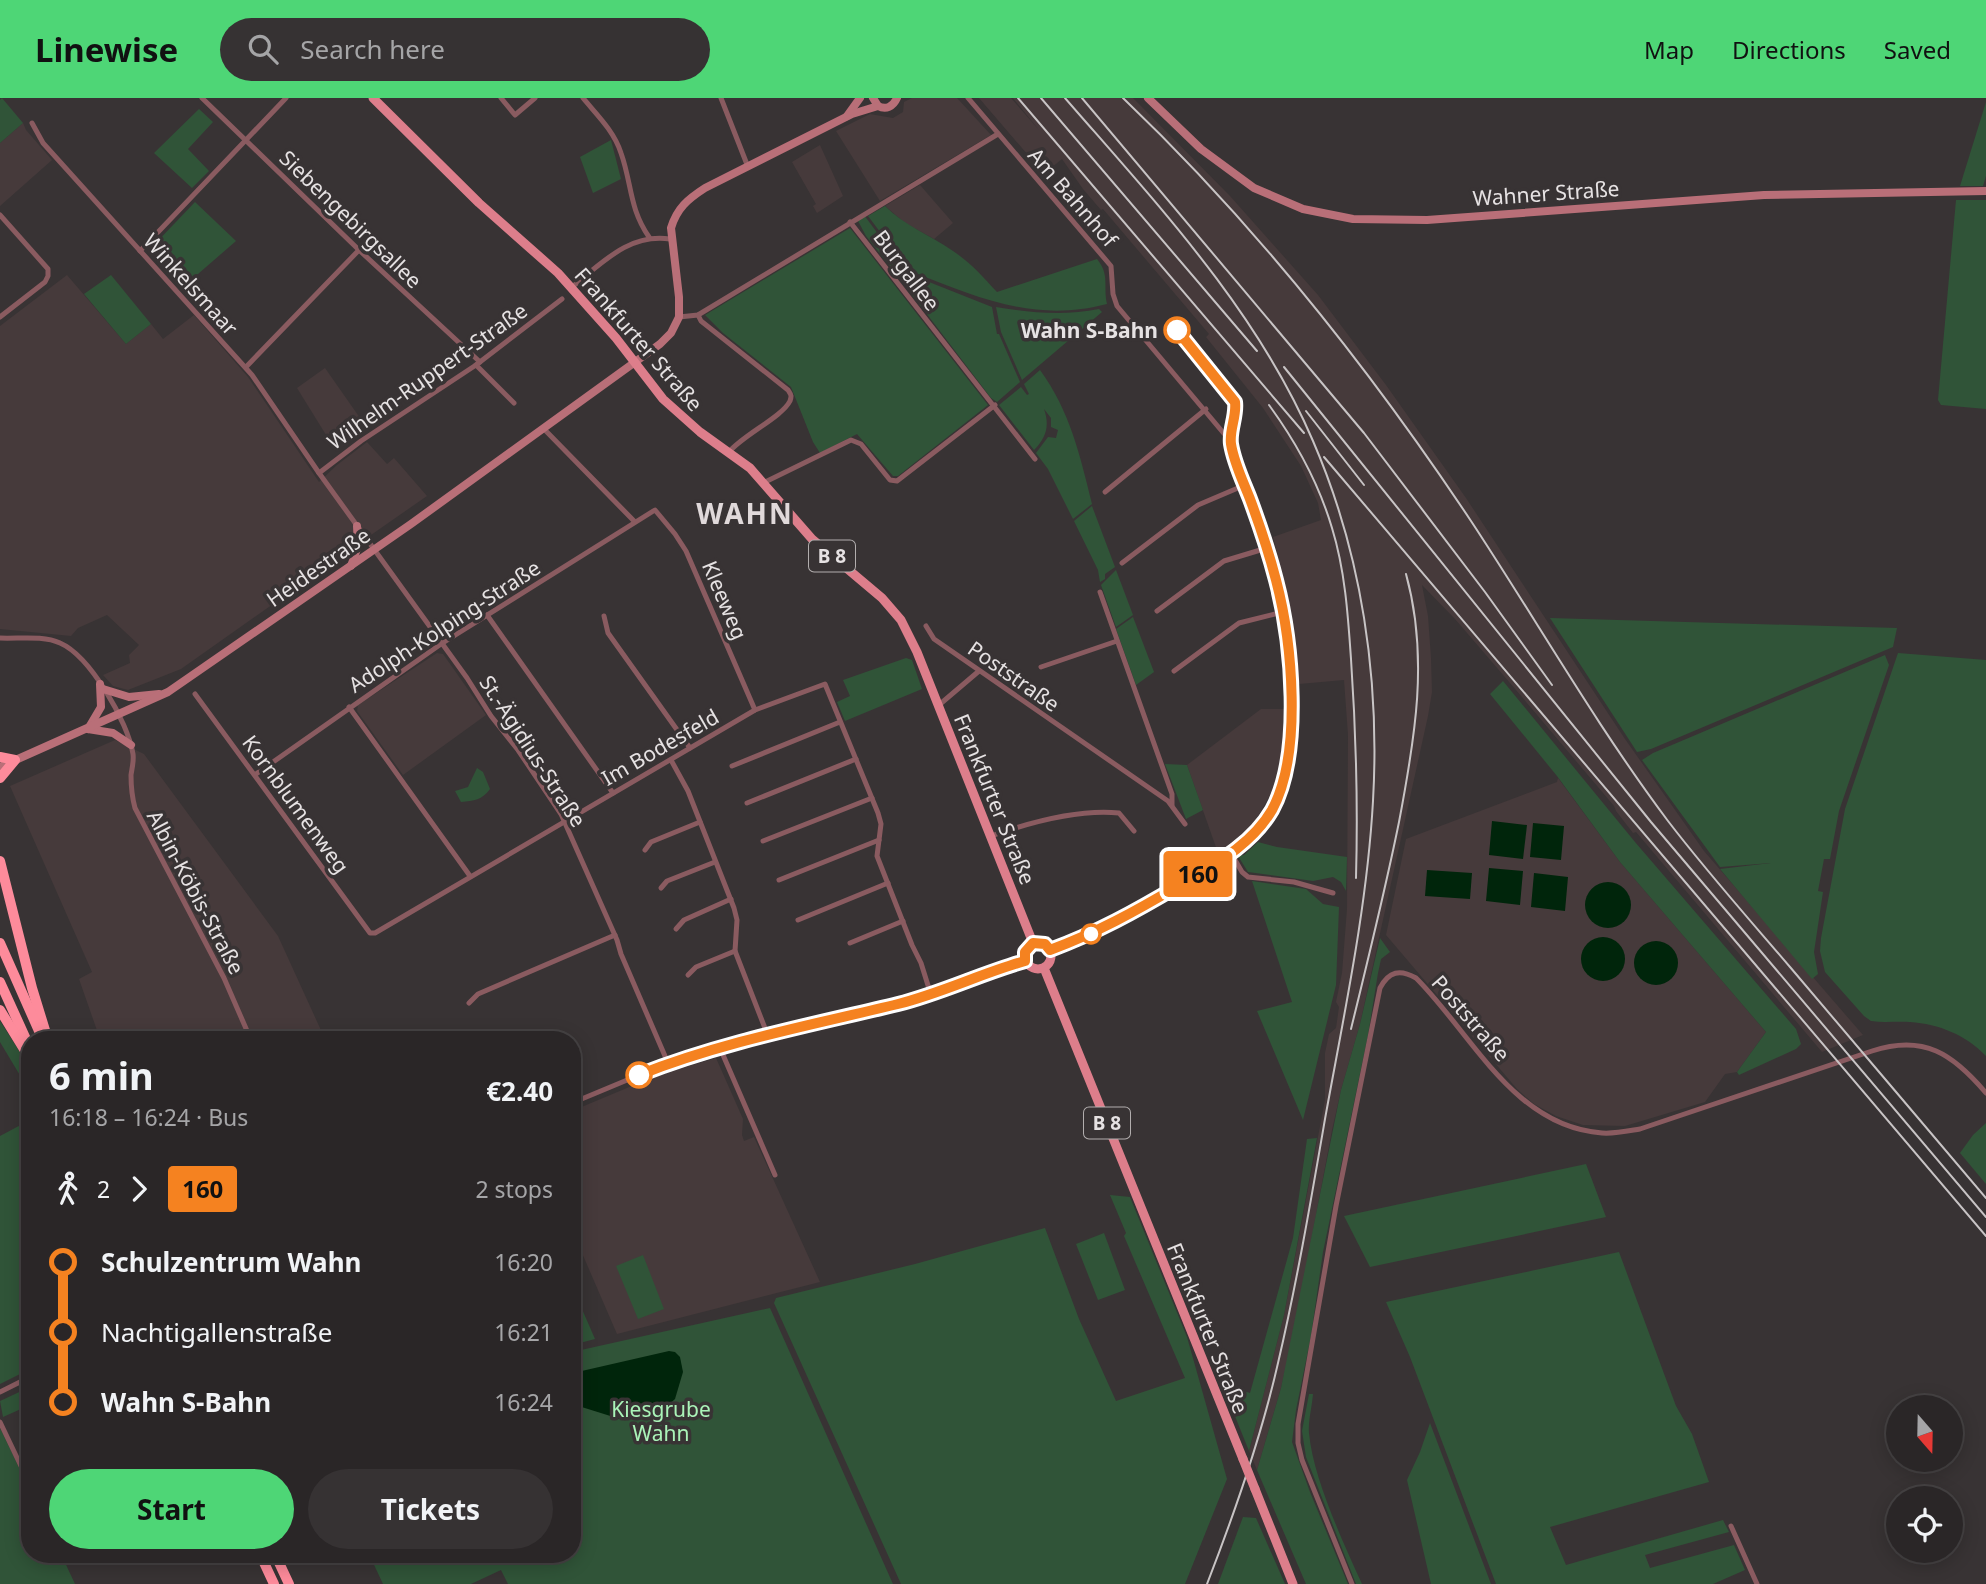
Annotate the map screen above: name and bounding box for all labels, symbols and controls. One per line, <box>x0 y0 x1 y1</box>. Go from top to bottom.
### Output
search box <box>220 18 710 81</box>
text: Linewise <box>35 27 178 72</box>
icon: search <box>244 30 282 68</box>
text: Search here <box>300 31 445 67</box>
text: Map <box>1644 33 1694 66</box>
text: Directions <box>1732 33 1846 66</box>
text: Saved <box>1884 33 1951 66</box>
street label: Am Bahnhof <box>1022 141 1125 254</box>
street label: Siebengebirgsallee <box>274 144 428 294</box>
street label: Wahner Straße <box>1472 174 1620 212</box>
street label: Burgallee <box>867 224 947 316</box>
street label: Winkelsmaar <box>138 227 245 341</box>
street label: Frankfurter Straße <box>569 261 709 417</box>
street label: Wilhelm-Ruppert-Straße <box>321 296 533 456</box>
place label: Wahn S-Bahn <box>1021 316 1158 344</box>
marker: Wahn S-Bahn <box>1164 317 1190 343</box>
district label: WAHN <box>696 494 794 532</box>
street label: Heidestraße <box>261 521 375 613</box>
road number: B 8 <box>809 540 855 572</box>
street label: Adolph-Kolping-Straße <box>343 553 545 699</box>
street label: Kleeweg <box>696 556 754 644</box>
street label: Poststraße <box>963 634 1065 718</box>
street label: St.-Ägidius-Straße <box>473 670 593 832</box>
street label: Im Bodesfeld <box>596 702 724 792</box>
street label: Frankfurter Straße <box>948 709 1042 889</box>
street label: Kornblumenweg <box>236 729 356 879</box>
street label: Albin-Köbis-Straße <box>141 805 251 979</box>
line badge: 160 <box>1158 851 1238 897</box>
text: 160 <box>1177 857 1219 890</box>
unlabelled marker <box>1081 924 1101 944</box>
street label: Poststraße <box>1426 969 1516 1067</box>
text: 6 min <box>49 1049 154 1101</box>
unlabelled marker <box>626 1062 652 1088</box>
text: €2.40 <box>486 1073 553 1109</box>
text: 16:18 – 16:24 · Bus <box>49 1101 248 1133</box>
road number: B 8 <box>1084 1107 1130 1138</box>
icon: walk <box>49 1170 87 1208</box>
icon: forward <box>120 1170 158 1208</box>
text: 160 <box>182 1172 223 1205</box>
text: 2 <box>97 1173 110 1205</box>
text: 2 stops <box>475 1173 553 1205</box>
street label: Frankfurter Straße <box>1161 1238 1255 1418</box>
text: Schulzentrum Wahn <box>101 1244 361 1280</box>
text: 16:20 <box>494 1246 553 1278</box>
text: Nachtigallenstraße <box>101 1314 332 1350</box>
text: 16:21 <box>494 1316 553 1348</box>
text: Wahn S-Bahn <box>101 1384 271 1420</box>
text: 16:24 <box>494 1386 553 1418</box>
park label: Kiesgrube Wahn <box>611 1395 711 1447</box>
north arrow <box>1886 1395 1964 1472</box>
map controls <box>1886 1395 1963 1563</box>
button: Start <box>49 1469 294 1549</box>
button: Tickets <box>308 1469 553 1549</box>
button: locate <box>1886 1486 1963 1563</box>

